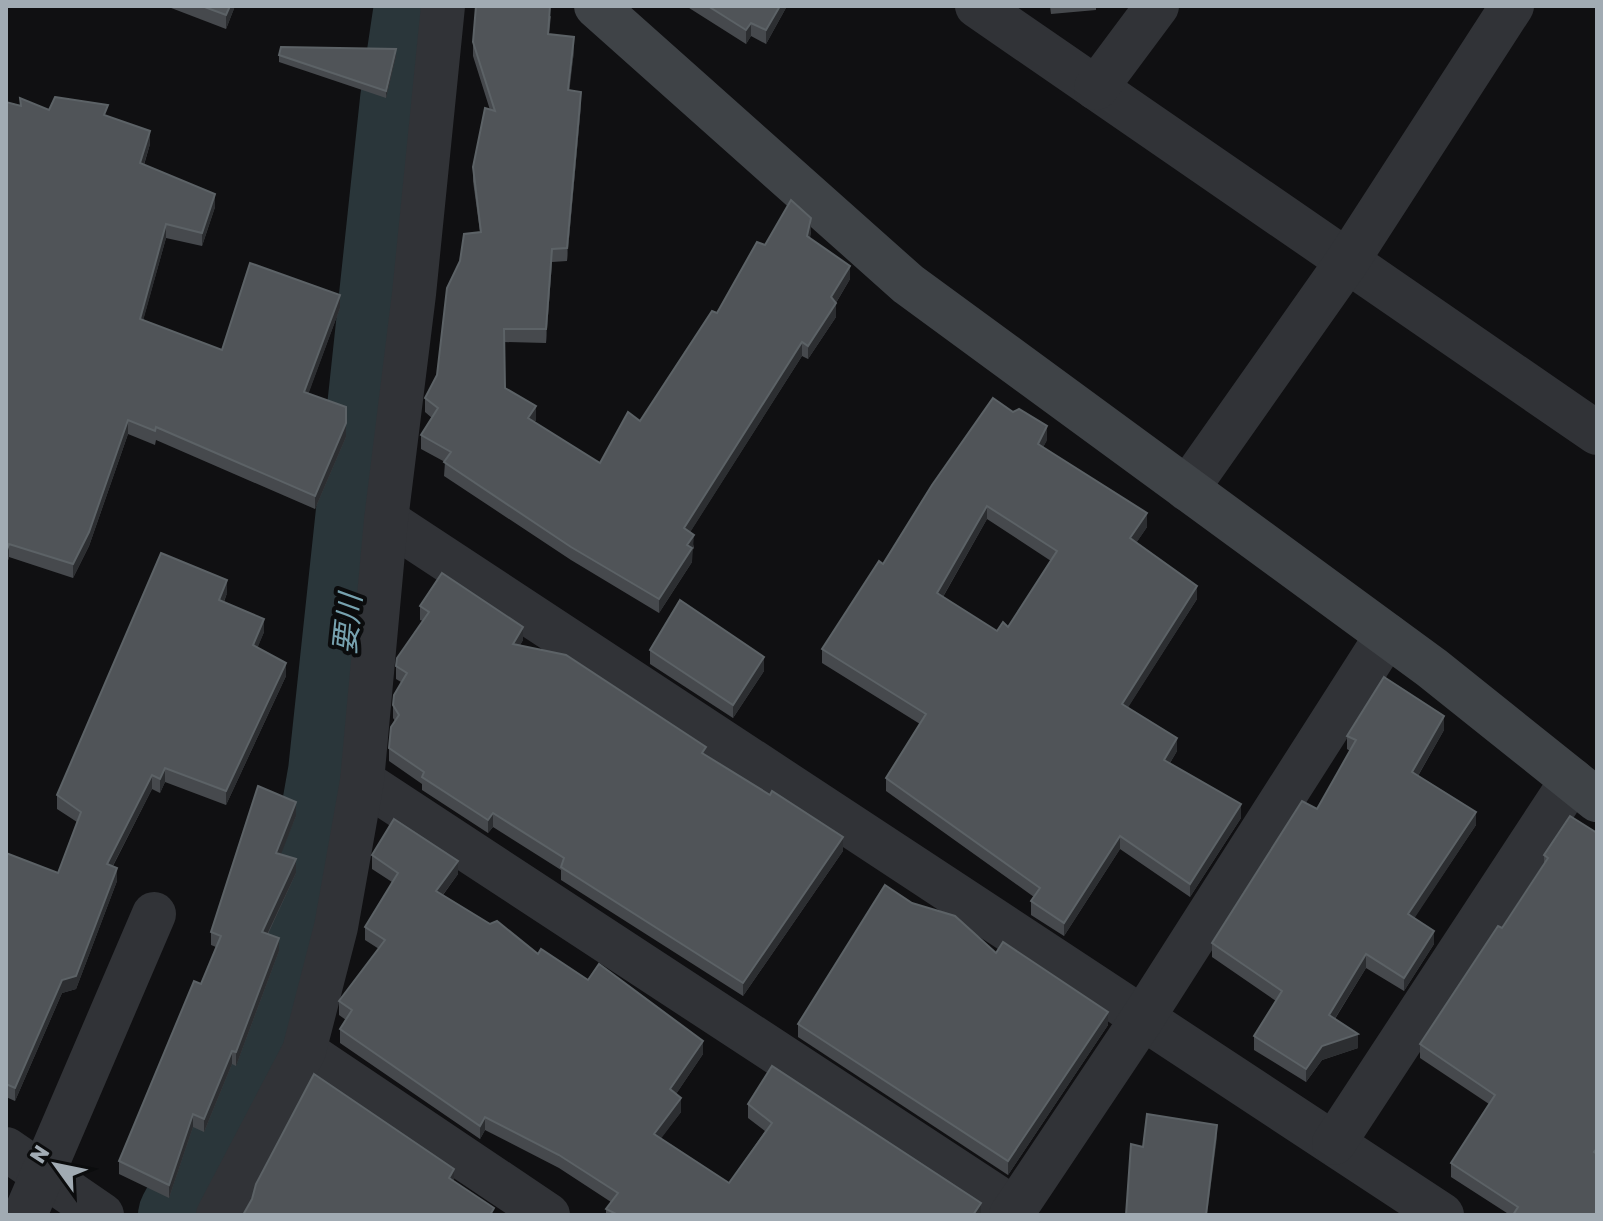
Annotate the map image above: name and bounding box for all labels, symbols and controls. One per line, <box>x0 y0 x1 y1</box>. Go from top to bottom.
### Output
water label: 要川 <box>327 589 369 656</box>
north arrow <box>16 1125 96 1205</box>
text: N <box>24 1140 55 1168</box>

